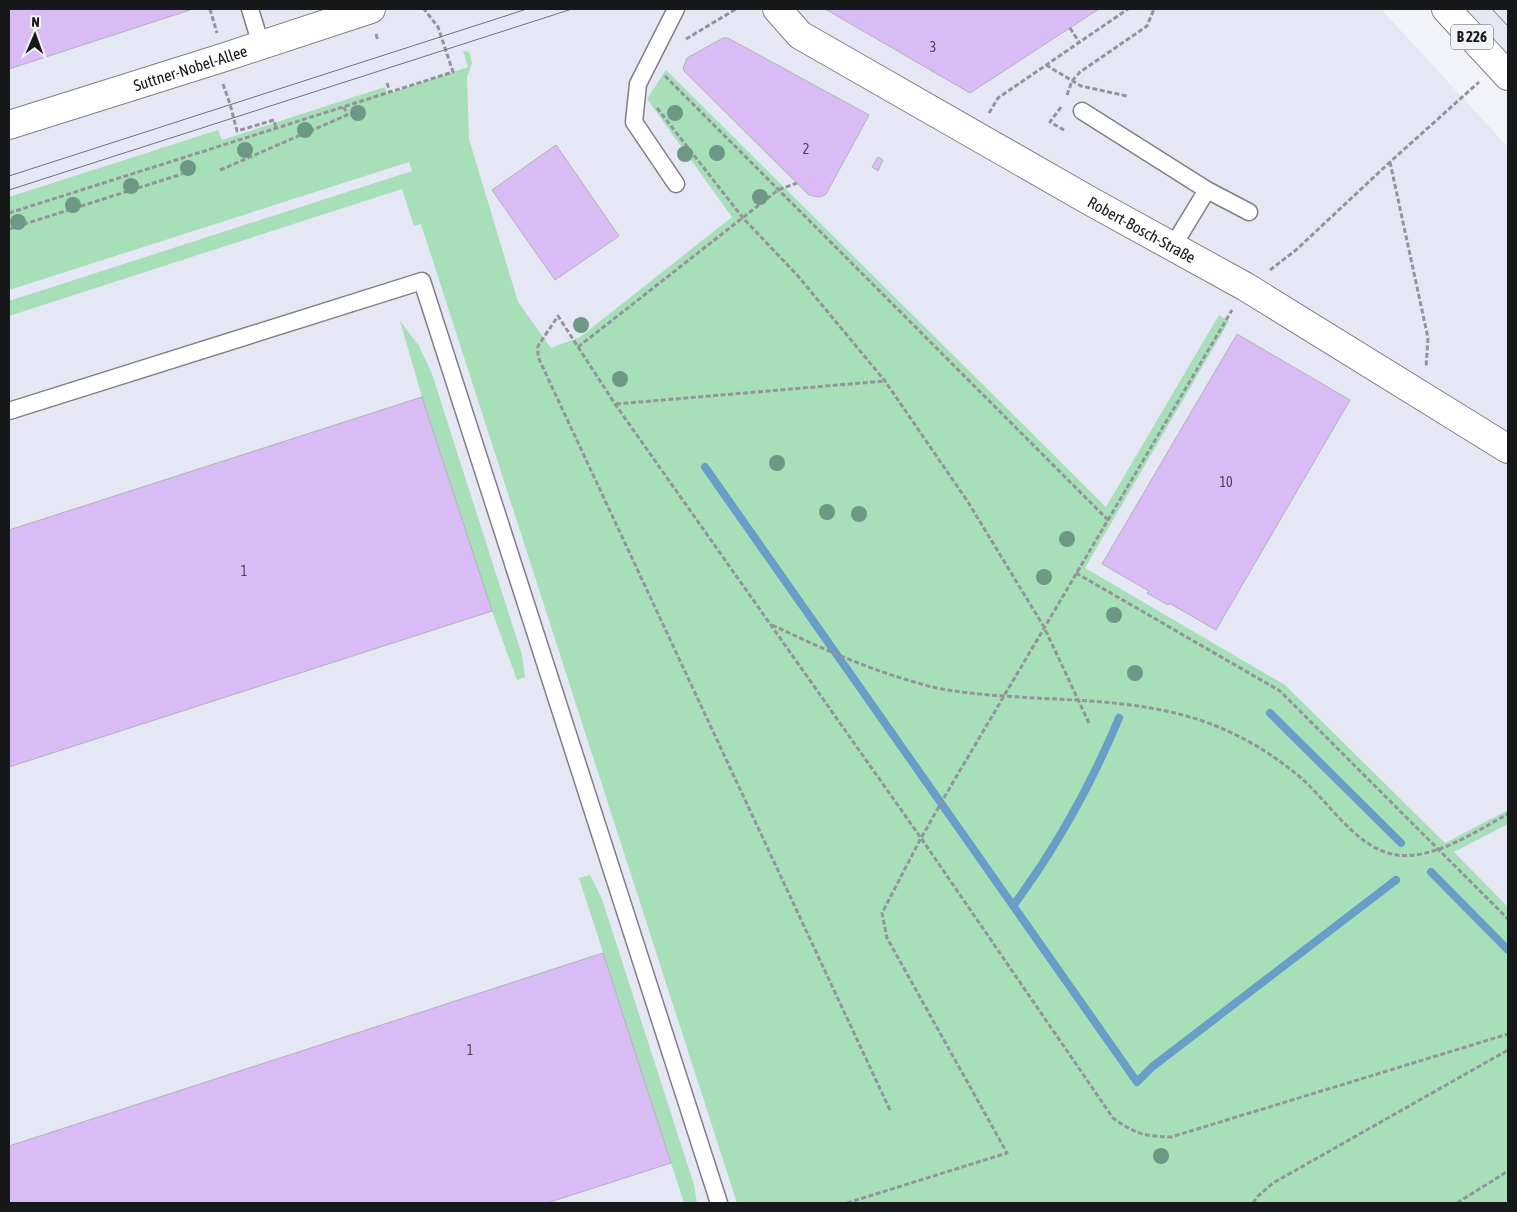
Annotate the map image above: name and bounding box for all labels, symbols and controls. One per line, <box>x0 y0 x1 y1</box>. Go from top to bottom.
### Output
north arrow <box>10 10 60 60</box>
text: N <box>31 14 40 30</box>
road number: B 226 <box>1451 24 1493 50</box>
house number: 3 <box>930 39 936 55</box>
street label: Suttner-Nobel-Allee <box>131 41 249 94</box>
house number: 2 <box>803 141 809 157</box>
street label: Robert-Bosch-Straße <box>1085 193 1199 266</box>
house number: 10 <box>1219 474 1233 490</box>
house number: 1 <box>241 563 247 579</box>
house number: 1 <box>467 1042 473 1058</box>

